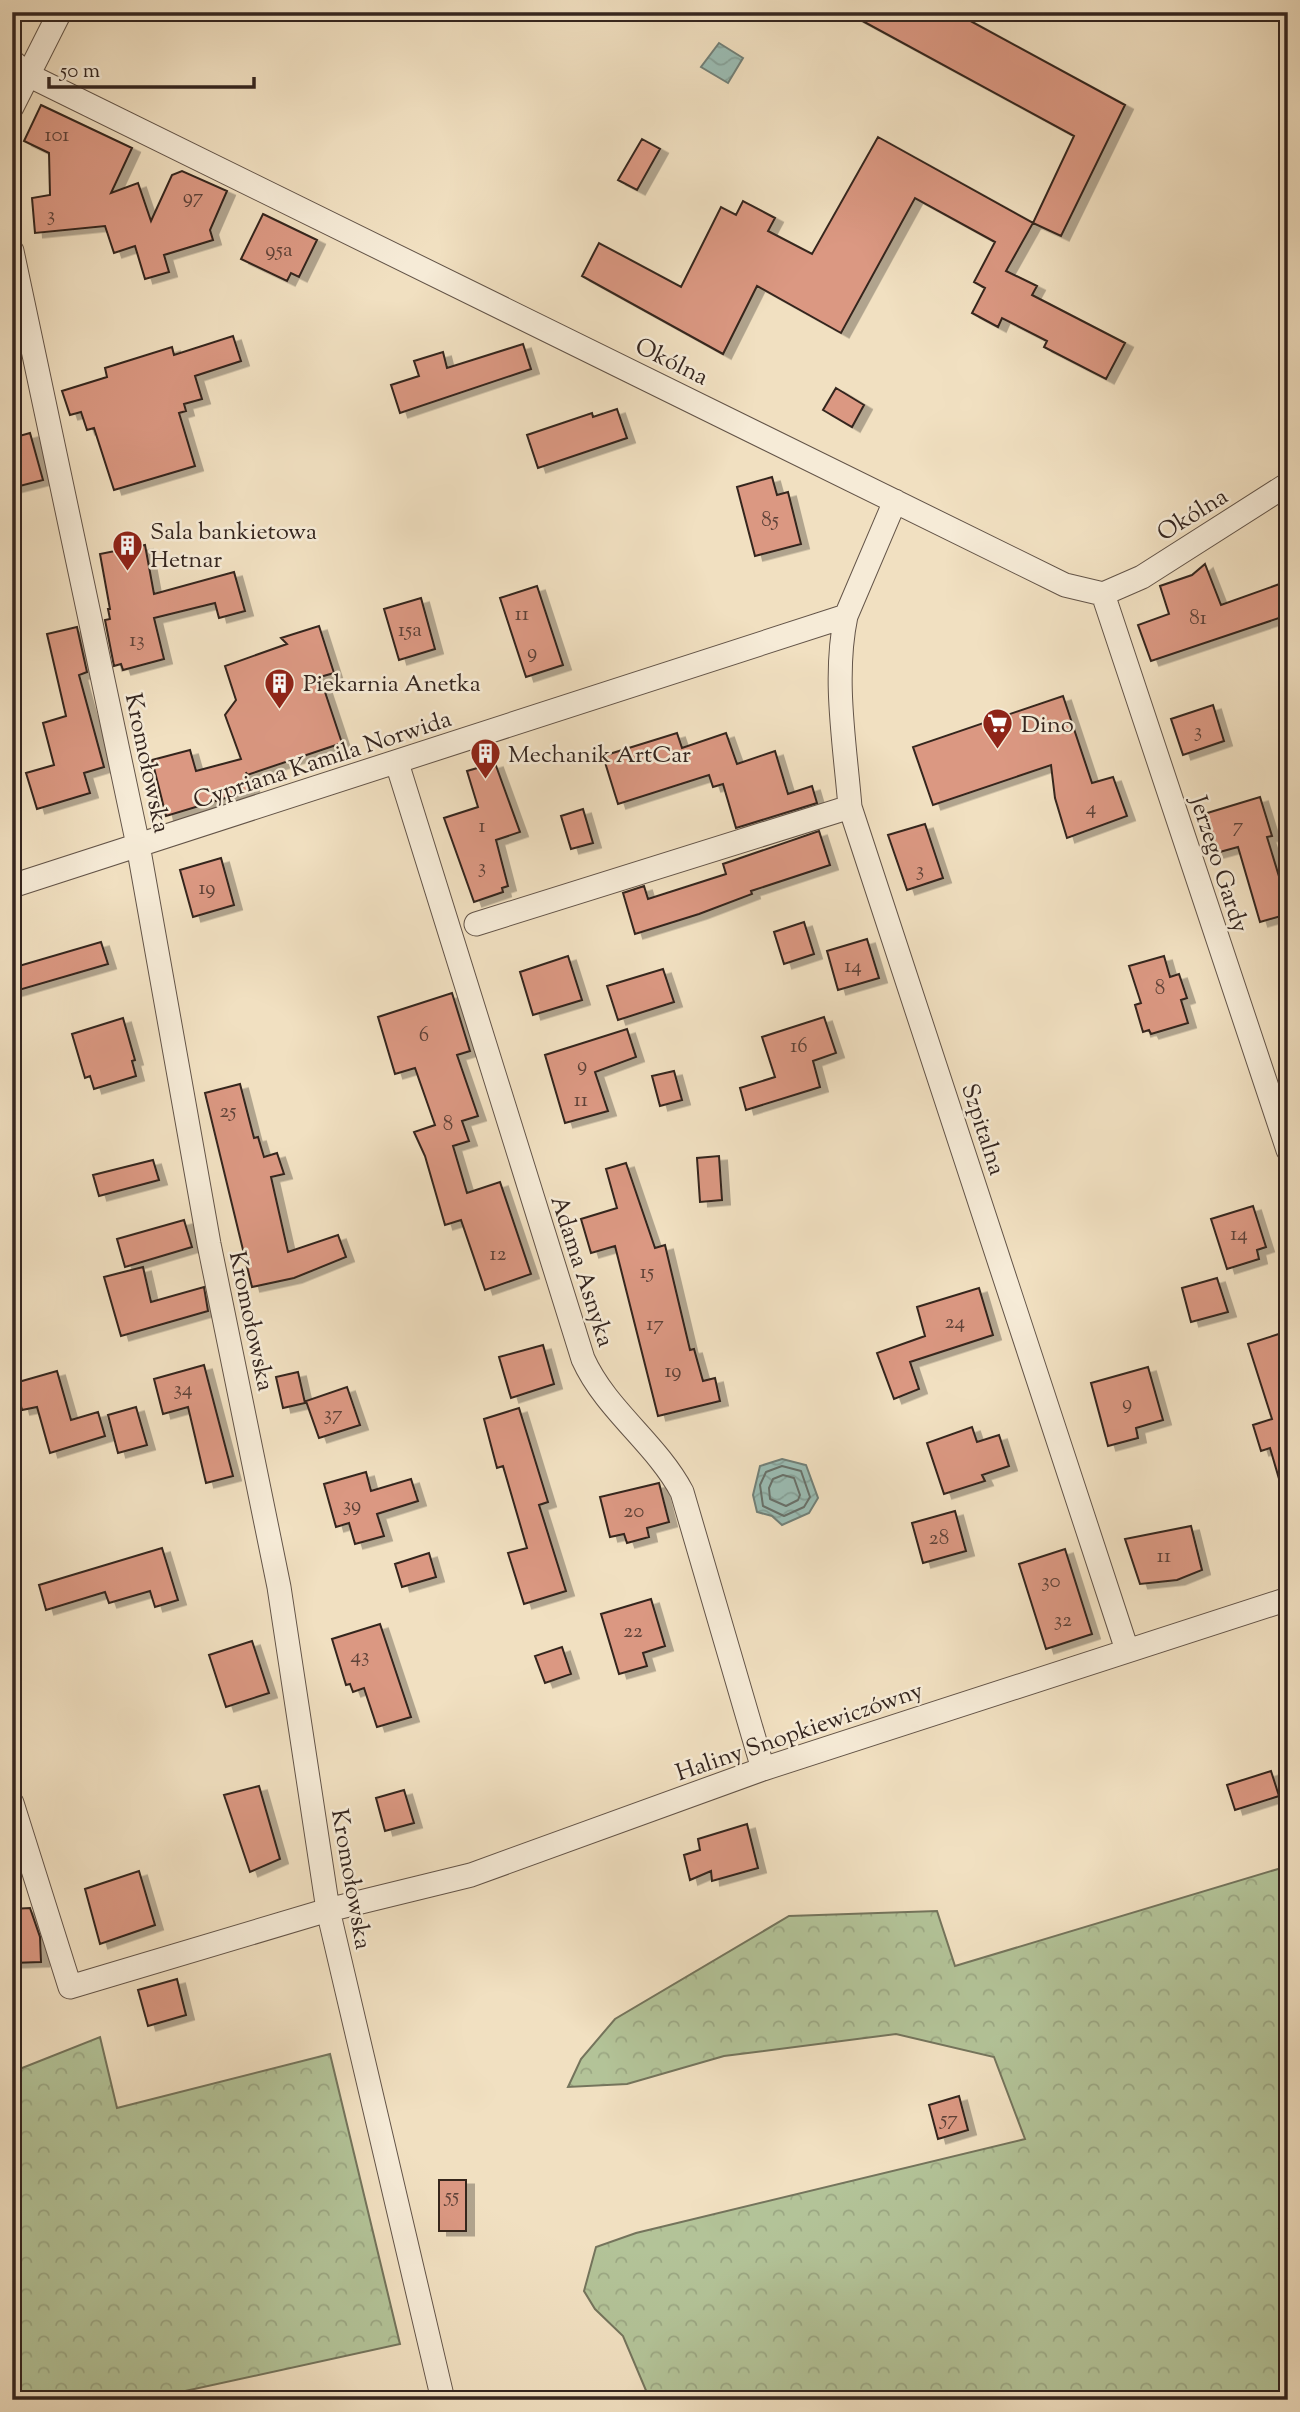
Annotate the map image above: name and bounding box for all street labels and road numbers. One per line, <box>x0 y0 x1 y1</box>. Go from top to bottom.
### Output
street label: Okólna <box>629 330 714 395</box>
street label: Okólna <box>1151 481 1235 551</box>
street label: Kromołowska <box>115 690 177 836</box>
street label: Cypriana Kamila Norwida <box>189 703 456 819</box>
street label: Jerzego Gardy <box>1179 790 1256 937</box>
street label: Szpitalna <box>951 1079 1013 1180</box>
street label: Adama Asnyka <box>541 1192 622 1352</box>
street label: Kromołowska <box>219 1248 281 1394</box>
street label: Haliny Snopkiewiczówny <box>671 1675 928 1791</box>
street label: Kromołowska <box>321 1806 379 1952</box>

